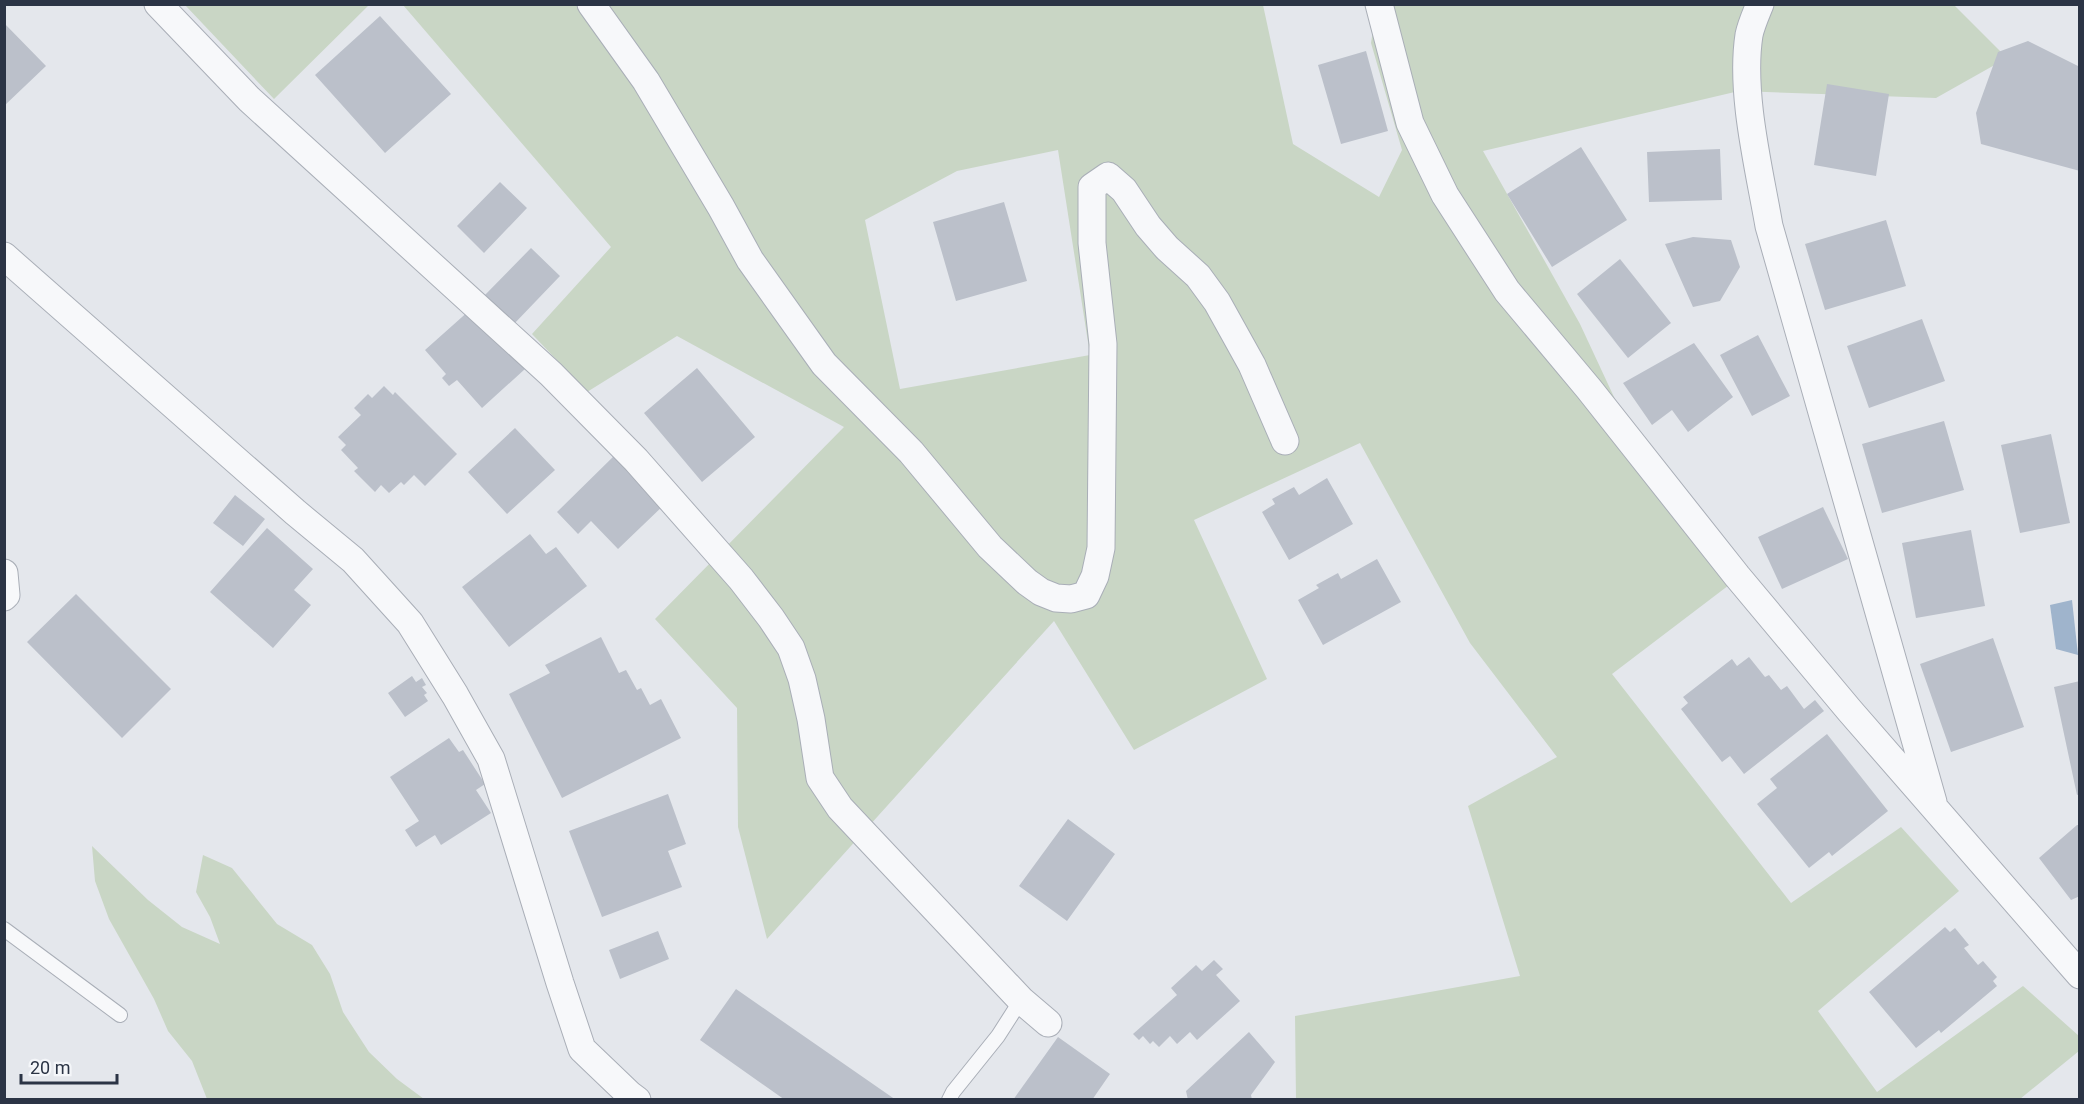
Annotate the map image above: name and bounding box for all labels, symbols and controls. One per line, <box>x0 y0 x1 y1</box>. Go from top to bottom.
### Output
scale bar <box>21 1047 117 1085</box>
text: 20 m <box>30 1057 70 1078</box>

